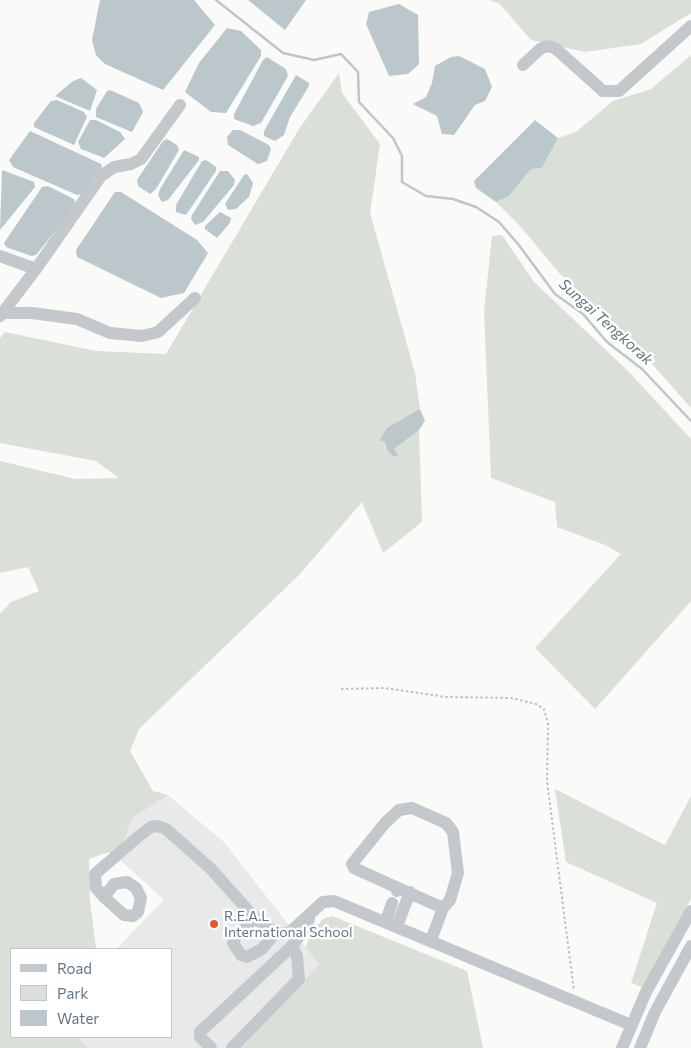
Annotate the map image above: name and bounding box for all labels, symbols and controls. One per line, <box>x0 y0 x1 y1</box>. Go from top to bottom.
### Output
water label: Sungai Tengkorak <box>555 275 657 369</box>
place label: R.E.A.L International School <box>224 908 353 940</box>
marker: R.E.A.L International School <box>208 918 220 930</box>
legend <box>10 948 172 1038</box>
text: Road <box>57 959 92 977</box>
text: Park <box>57 984 88 1002</box>
text: Water <box>57 1009 99 1027</box>

